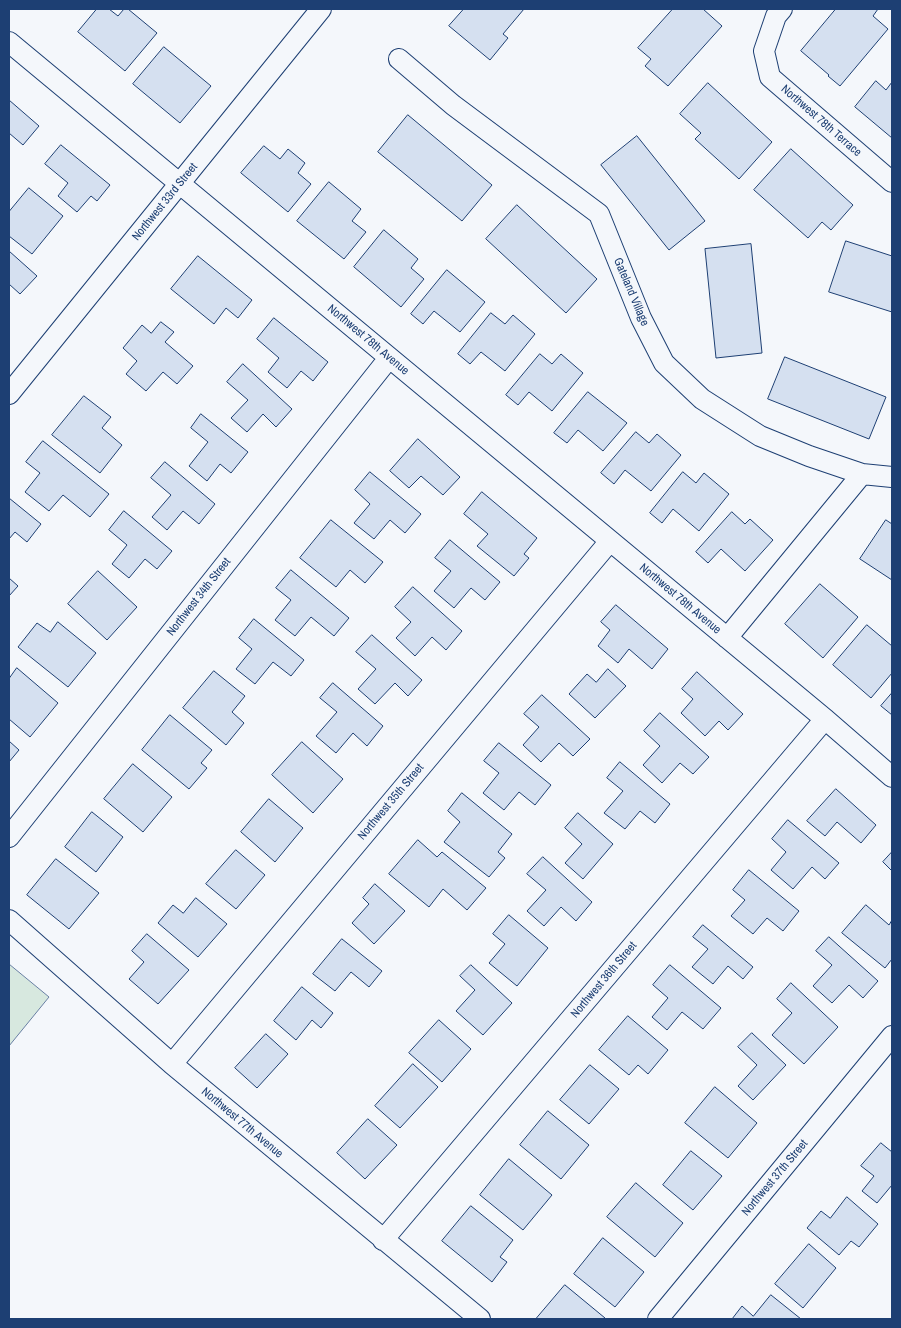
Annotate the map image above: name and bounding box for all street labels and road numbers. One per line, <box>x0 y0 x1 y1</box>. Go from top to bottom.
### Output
street label: Northwest 78th Terrace <box>778 82 864 160</box>
street label: Northwest 33rd Street <box>129 160 201 244</box>
street label: Gateland Village <box>610 256 652 328</box>
street label: Northwest 78th Avenue <box>324 302 412 378</box>
street label: Northwest 34th Street <box>164 555 234 639</box>
street label: Northwest 78th Avenue <box>636 561 724 637</box>
street label: Northwest 35th Street <box>355 761 427 843</box>
street label: Northwest 36th Street <box>568 939 640 1021</box>
street label: Northwest 77th Avenue <box>198 1085 286 1161</box>
street label: Northwest 37th Street <box>739 1137 811 1219</box>

